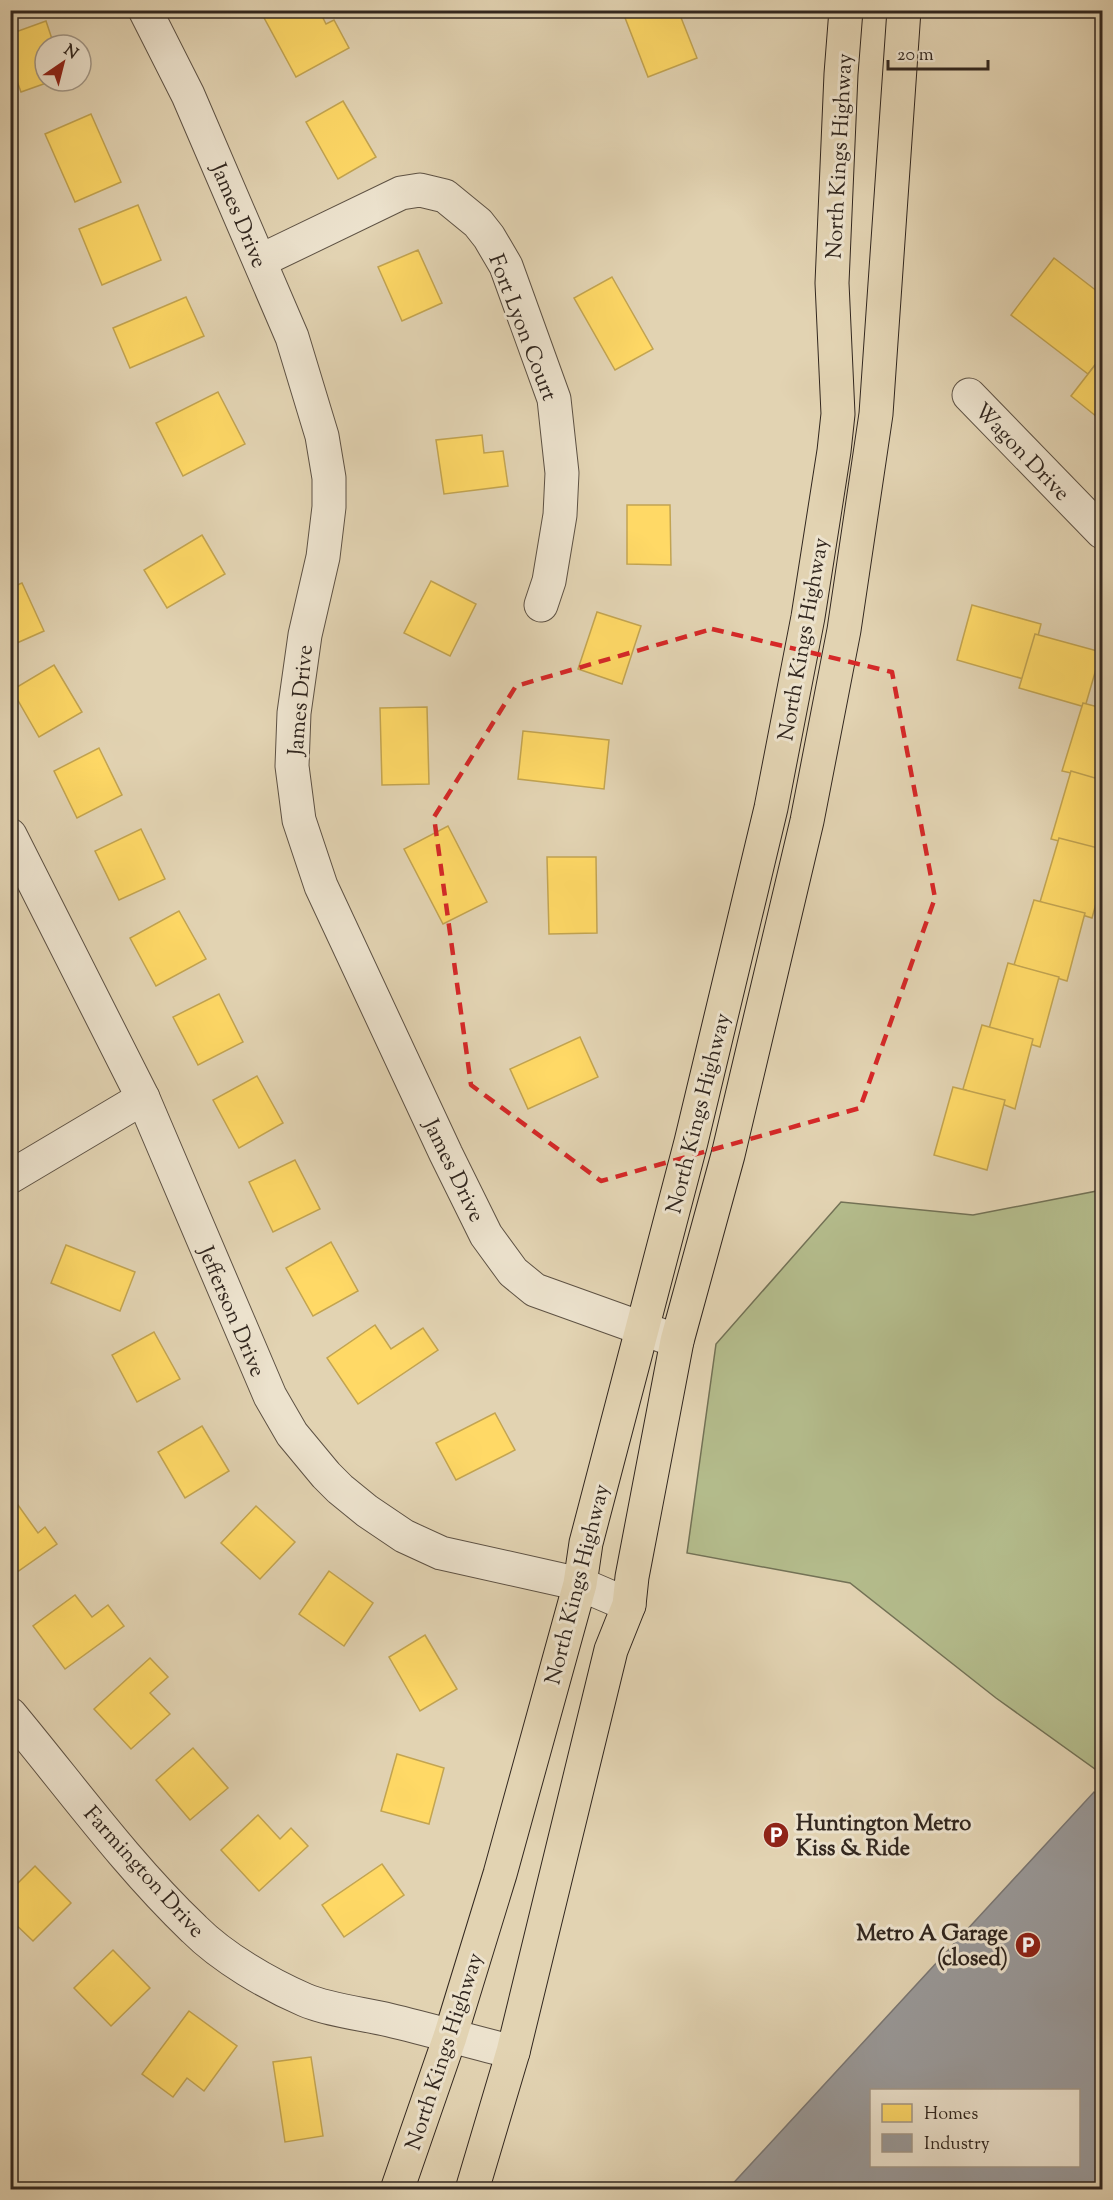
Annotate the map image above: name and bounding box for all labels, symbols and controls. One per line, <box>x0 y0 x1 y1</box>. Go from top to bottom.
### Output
north arrow <box>33 33 93 93</box>
scale bar <box>888 33 988 71</box>
text: N <box>58 40 82 66</box>
text: 20 m <box>897 43 934 69</box>
street label: North Kings Highway <box>820 52 862 260</box>
street label: James Drive <box>200 158 274 274</box>
street label: Fort Lyon Court <box>479 250 564 407</box>
street label: Wagon Drive <box>965 397 1076 510</box>
street label: North Kings Highway <box>771 535 839 744</box>
street label: James Drive <box>281 644 323 758</box>
street label: North Kings Highway <box>659 1010 740 1217</box>
street label: James Drive <box>413 1114 491 1228</box>
street label: Jefferson Drive <box>188 1241 272 1383</box>
street label: North Kings Highway <box>538 1481 619 1688</box>
street label: Farmington Drive <box>75 1800 211 1946</box>
place label: Huntington Metro Kiss & Ride <box>796 1809 971 1866</box>
parking icon: Huntington Metro Kiss & Ride <box>761 1820 791 1850</box>
place label: Metro A Garage (closed) <box>856 1919 1008 1976</box>
parking icon: Metro A Garage (closed) <box>1013 1930 1043 1960</box>
street label: North Kings Highway <box>399 1949 493 2155</box>
legend <box>870 2089 1080 2167</box>
text: Homes <box>924 2102 978 2128</box>
text: Industry <box>924 2132 990 2158</box>

